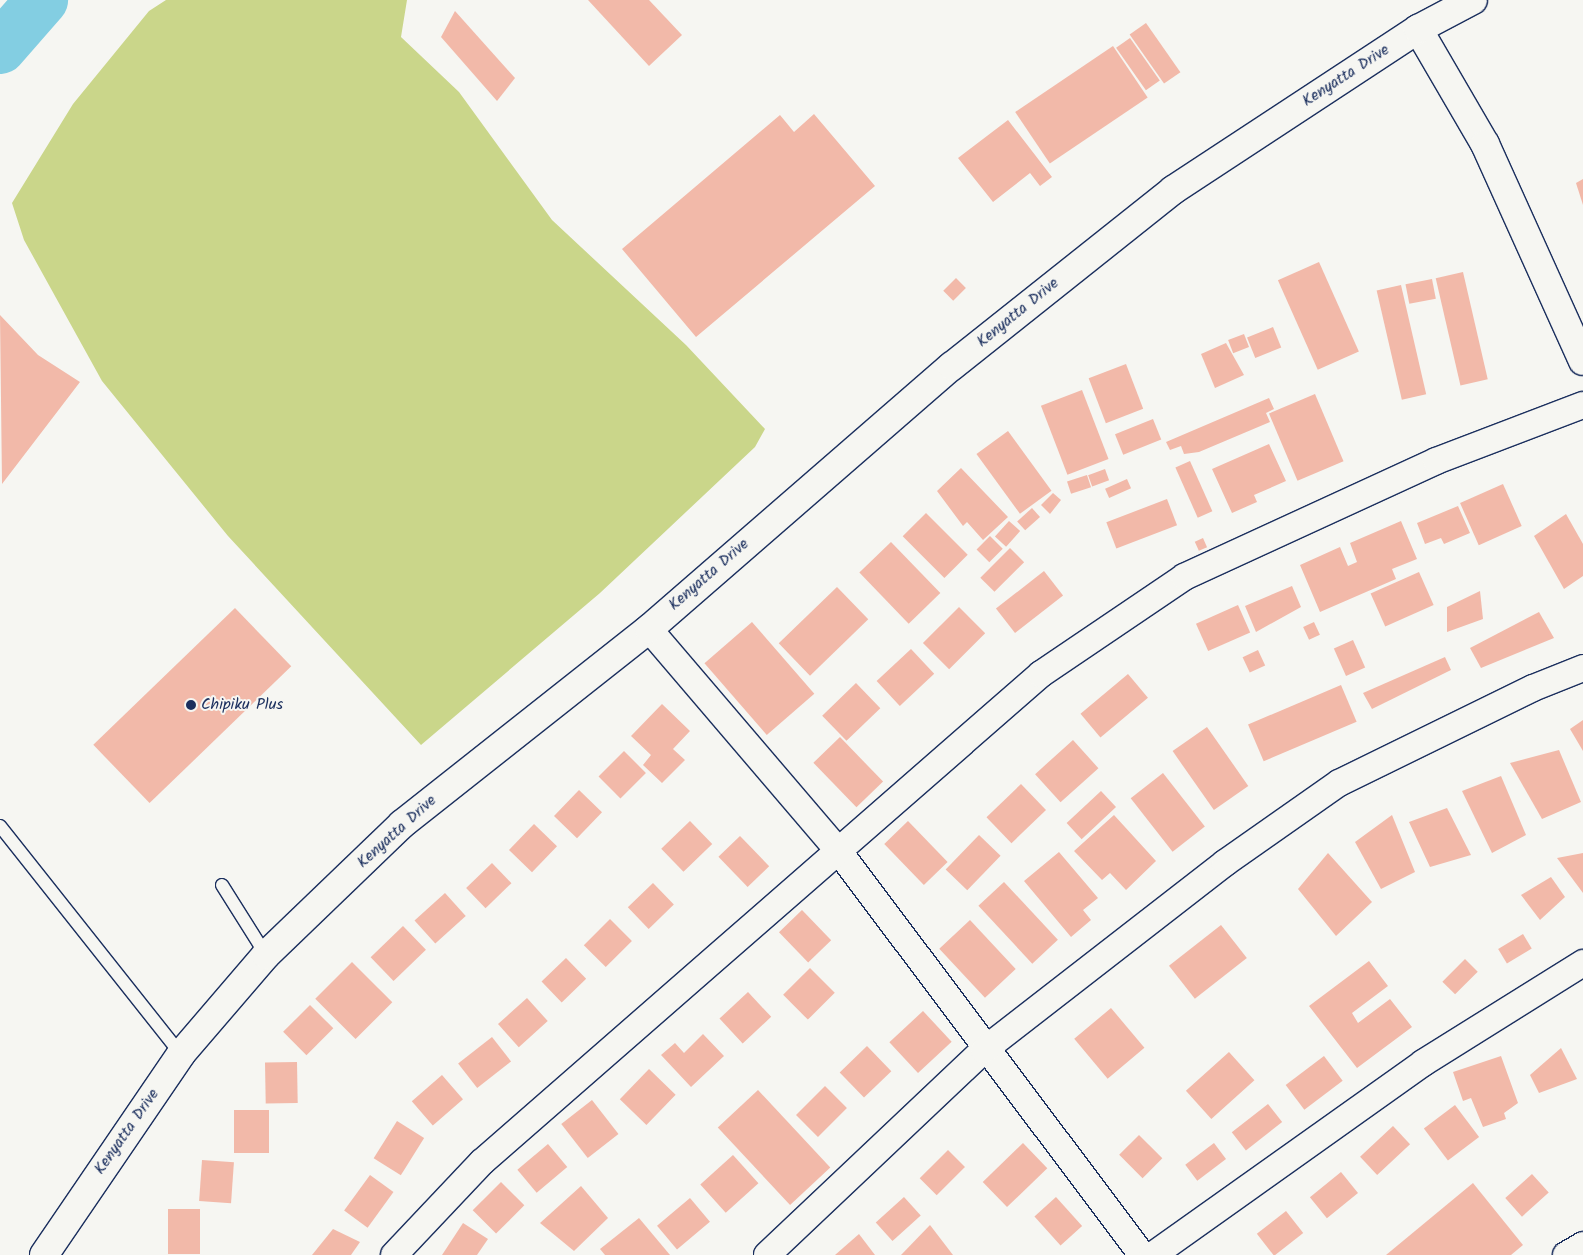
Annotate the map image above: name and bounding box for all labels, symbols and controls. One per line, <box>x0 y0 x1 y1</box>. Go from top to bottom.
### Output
street label: Kenyatta Drive <box>1299 41 1393 111</box>
street label: Kenyatta Drive <box>973 274 1063 352</box>
street label: Kenyatta Drive <box>665 535 753 615</box>
place label: Chipiku Plus <box>201 695 283 715</box>
marker: Chipiku Plus <box>185 699 197 711</box>
street label: Kenyatta Drive <box>353 791 441 873</box>
street label: Kenyatta Drive <box>90 1086 164 1178</box>

